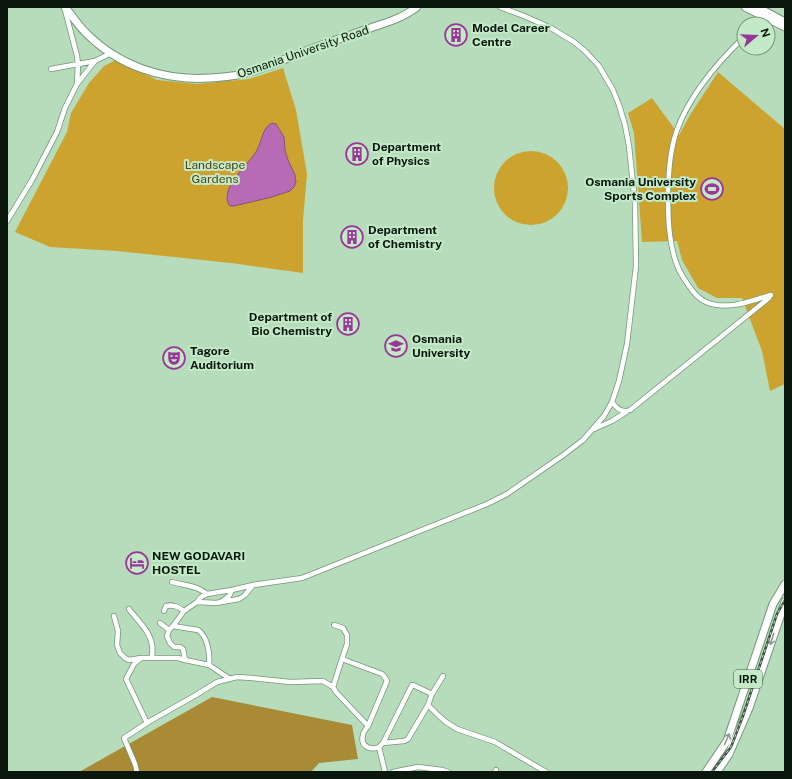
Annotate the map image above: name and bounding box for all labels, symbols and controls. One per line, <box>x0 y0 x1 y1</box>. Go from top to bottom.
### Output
north arrow <box>736 16 776 56</box>
place label: Model Career Centre <box>472 21 550 49</box>
building icon: Model Career Centre <box>443 22 469 48</box>
street label: Osmania University Road <box>235 23 371 81</box>
text: N <box>758 27 773 39</box>
place label: Department of Physics <box>372 140 441 168</box>
building icon: Department of Physics <box>344 141 370 167</box>
park label: Landscape Gardens <box>185 158 245 186</box>
place label: Osmania University Sports Complex <box>585 175 696 203</box>
sports icon: Osmania University Sports Complex <box>699 176 725 202</box>
place label: Department of Chemistry <box>368 223 442 251</box>
building icon: Department of Chemistry <box>339 224 365 250</box>
place label: Department of Bio Chemistry <box>249 310 332 338</box>
building icon: Department of Bio Chemistry <box>335 311 361 337</box>
place label: Osmania University <box>412 332 470 360</box>
school or university icon: Osmania University <box>383 333 409 359</box>
place label: Tagore Auditorium <box>190 344 254 372</box>
theatre icon: Tagore Auditorium <box>161 345 187 371</box>
place label: NEW GODAVARI HOSTEL <box>152 549 245 577</box>
hotel icon: NEW GODAVARI HOSTEL <box>124 550 150 576</box>
one-way arrow <box>768 632 775 645</box>
road number: IRR <box>734 670 762 688</box>
one-way arrow <box>724 733 731 745</box>

